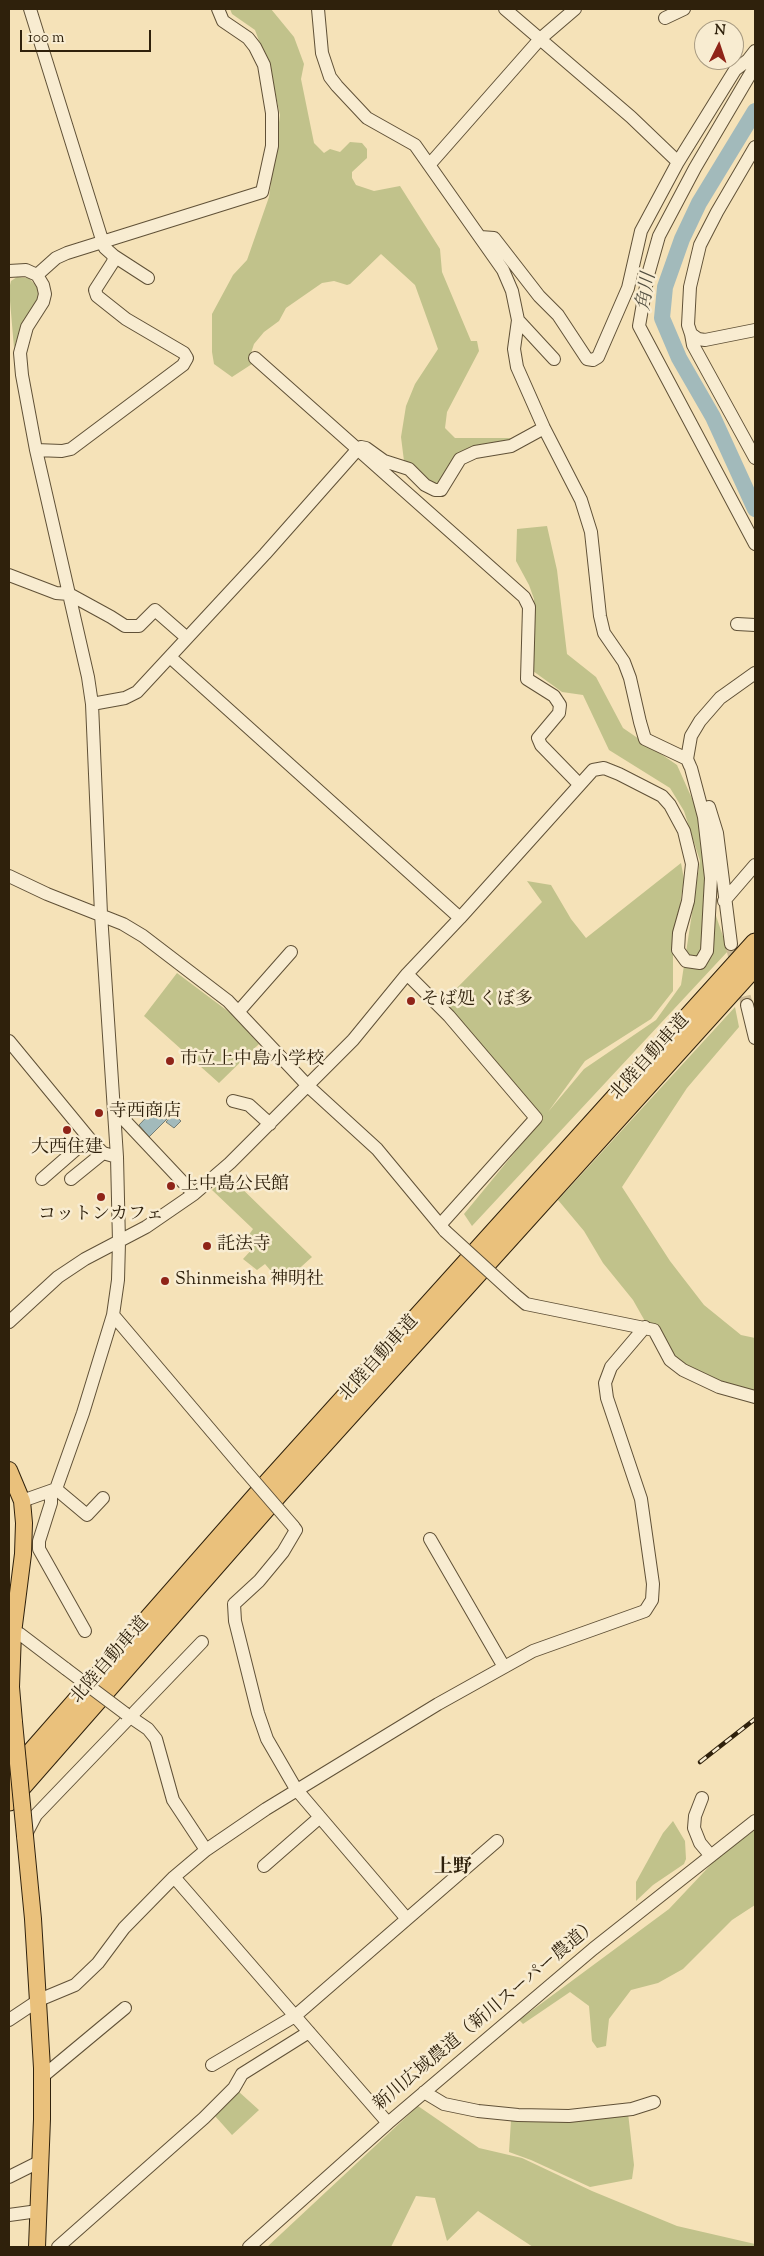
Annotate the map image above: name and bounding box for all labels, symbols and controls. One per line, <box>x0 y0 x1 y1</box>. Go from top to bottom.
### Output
scale bar <box>22 20 154 52</box>
north arrow <box>694 20 744 70</box>
text: N <box>714 21 726 41</box>
text: 100 m <box>28 28 64 49</box>
water label: 角川 <box>634 271 662 313</box>
place label: そば処 くぼ多 <box>421 990 533 1012</box>
marker: そば処 くぼ多 <box>405 995 417 1007</box>
street label: 北陸自動車道 <box>607 1011 695 1105</box>
place label: 市立上中島小学校 <box>180 1050 324 1072</box>
marker: 市立上中島小学校 <box>164 1055 176 1067</box>
place label: 寺西商店 <box>109 1102 181 1124</box>
marker: 寺西商店 <box>93 1107 105 1119</box>
marker: 大西住建 <box>61 1124 73 1136</box>
place label: 大西住建 <box>31 1138 103 1160</box>
place label: 上中島公民館 <box>181 1175 289 1197</box>
marker: 上中島公民館 <box>165 1180 177 1192</box>
marker: コットンカフェ <box>95 1191 107 1203</box>
place label: コットンカフェ <box>38 1205 164 1227</box>
place label: 託法寺 <box>217 1235 271 1257</box>
marker: 託法寺 <box>201 1240 213 1252</box>
place label: Shinmeisha 神明社 <box>175 1270 324 1292</box>
marker: Shinmeisha 神明社 <box>159 1275 171 1287</box>
street label: 北陸自動車道 <box>336 1312 424 1406</box>
street label: 北陸自動車道 <box>67 1613 155 1709</box>
district label: 上野 <box>434 1858 472 1880</box>
street label: 新川広域農道（新川スーパー農道） <box>370 1915 604 2117</box>

